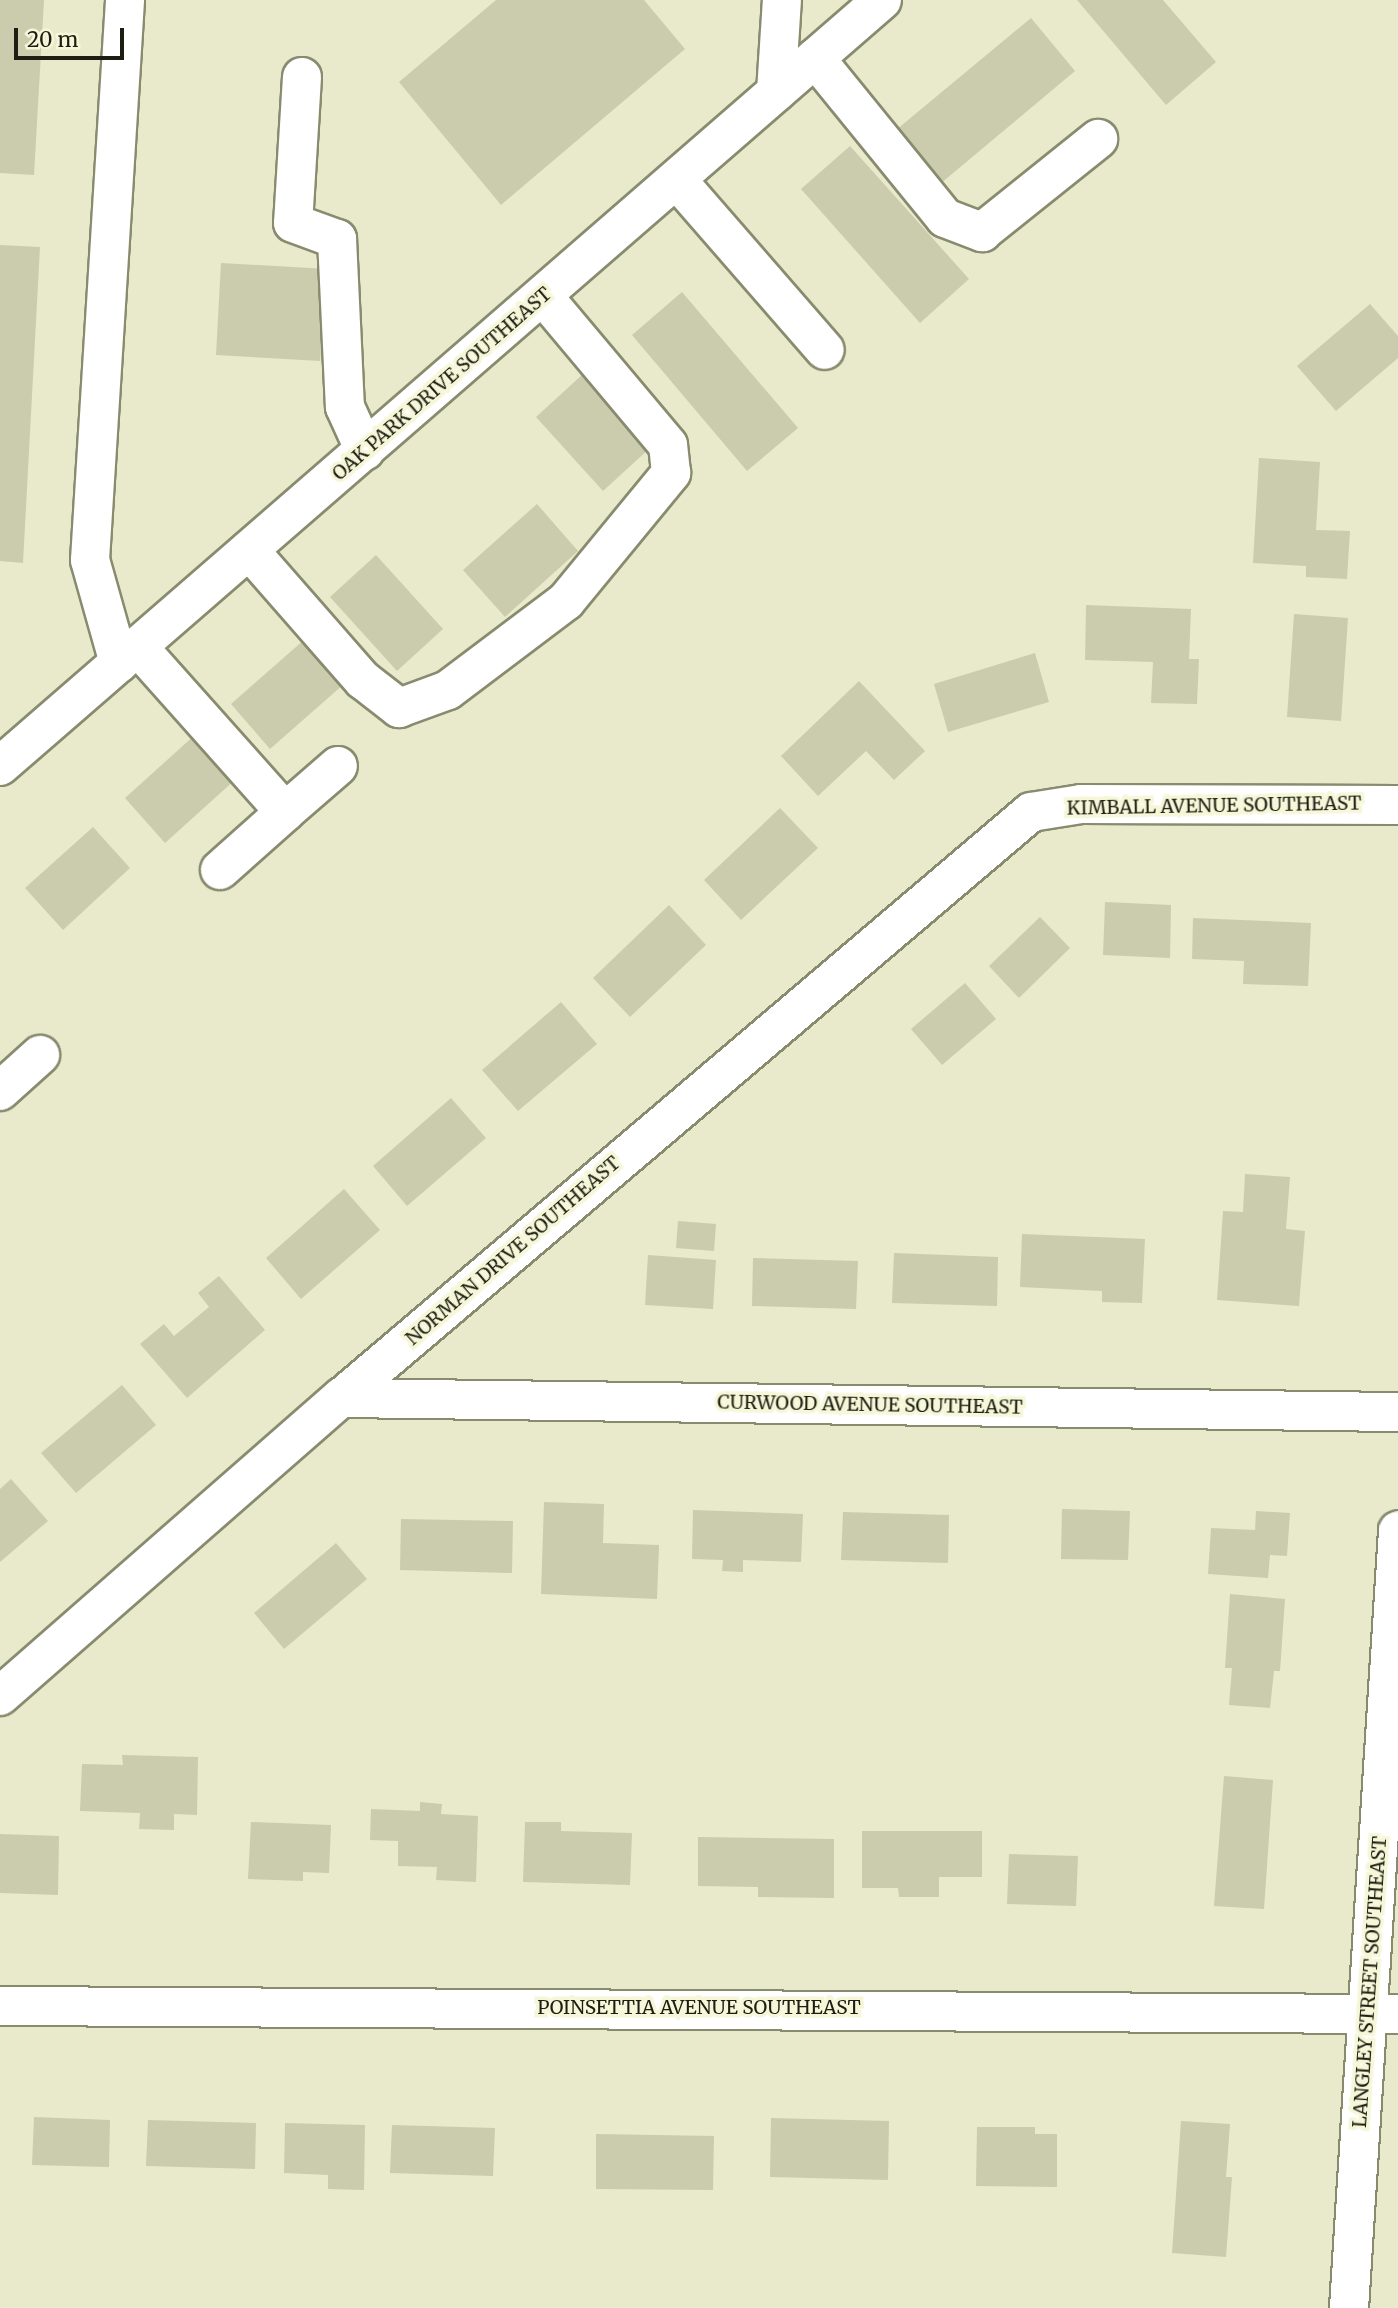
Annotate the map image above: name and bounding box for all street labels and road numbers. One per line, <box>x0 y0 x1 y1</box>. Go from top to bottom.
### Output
street label: OAK PARK DRIVE SOUTHEAST <box>328 283 556 485</box>
street label: KIMBALL AVENUE SOUTHEAST <box>1067 792 1361 820</box>
street label: NORMAN DRIVE SOUTHEAST <box>401 1152 625 1350</box>
street label: CURWOOD AVENUE SOUTHEAST <box>717 1391 1023 1419</box>
street label: LANGLEY STREET SOUTHEAST <box>1348 1835 1392 2129</box>
street label: POINSETTIA AVENUE SOUTHEAST <box>537 1997 861 2019</box>

